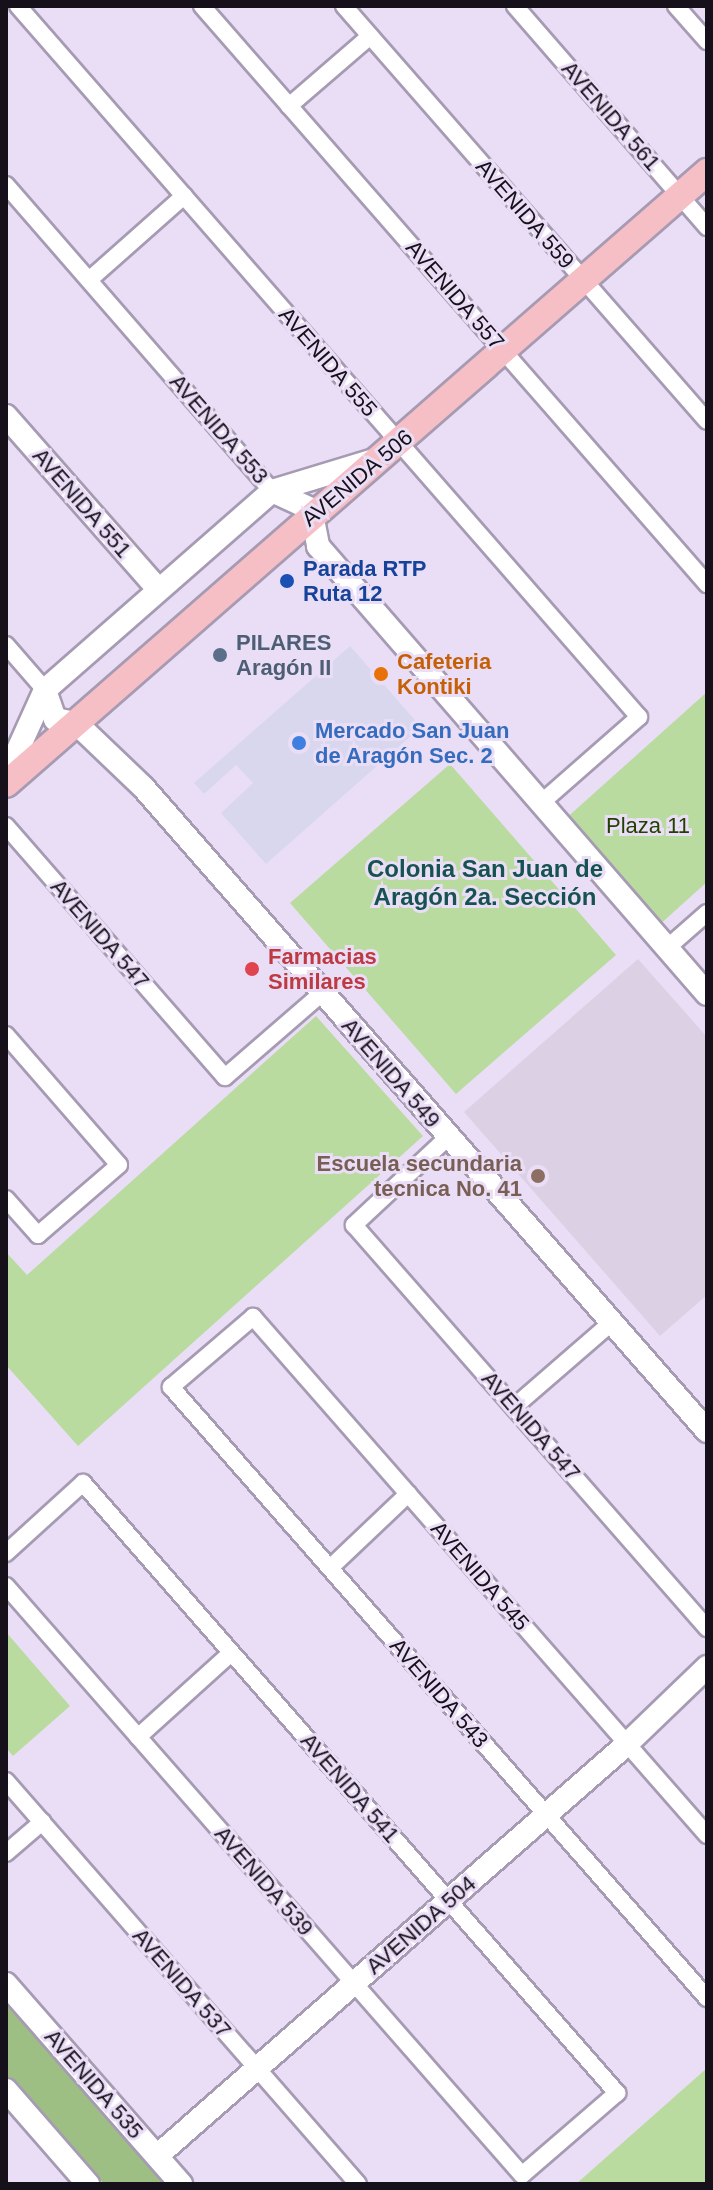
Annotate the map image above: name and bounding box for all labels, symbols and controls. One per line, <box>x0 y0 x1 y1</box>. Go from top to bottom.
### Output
street label: AVENIDA 561 <box>556 55 666 177</box>
street label: AVENIDA 559 <box>470 153 580 275</box>
street label: AVENIDA 557 <box>400 234 510 356</box>
street label: AVENIDA 555 <box>273 301 383 423</box>
street label: AVENIDA 553 <box>164 368 274 490</box>
street label: AVENIDA 506 <box>296 424 418 532</box>
street label: AVENIDA 551 <box>27 442 137 564</box>
place label: Parada RTP Ruta 12 <box>303 555 426 606</box>
marker: Parada RTP Ruta 12 <box>278 572 296 590</box>
place label: PILARES Aragón II <box>236 629 331 680</box>
marker: PILARES Aragón II <box>211 646 229 664</box>
place label: Cafeteria Kontiki <box>397 648 491 700</box>
marker: Cafeteria Kontiki <box>372 665 390 683</box>
place label: Mercado San Juan de Aragón Sec. 2 <box>315 717 509 768</box>
marker: Mercado San Juan de Aragón Sec. 2 <box>290 734 308 752</box>
park label: Plaza 11 <box>606 813 690 839</box>
district label: Colonia San Juan de Aragón 2a. Sección <box>367 855 603 911</box>
street label: AVENIDA 547 <box>45 873 155 995</box>
place label: Farmacias Similares <box>268 943 377 994</box>
marker: Farmacias Similares <box>243 960 261 978</box>
street label: AVENIDA 549 <box>336 1012 446 1134</box>
place label: Escuela secundaria tecnica No. 41 <box>317 1150 522 1202</box>
marker: Escuela secundaria tecnica No. 41 <box>529 1167 547 1185</box>
street label: AVENIDA 547 <box>476 1365 586 1487</box>
street label: AVENIDA 545 <box>425 1515 535 1637</box>
street label: AVENIDA 543 <box>384 1632 494 1754</box>
street label: AVENIDA 541 <box>295 1727 405 1849</box>
street label: AVENIDA 539 <box>209 1820 319 1942</box>
street label: AVENIDA 504 <box>360 1870 482 1980</box>
street label: AVENIDA 537 <box>127 1922 237 2044</box>
street label: AVENIDA 535 <box>39 2023 149 2145</box>

